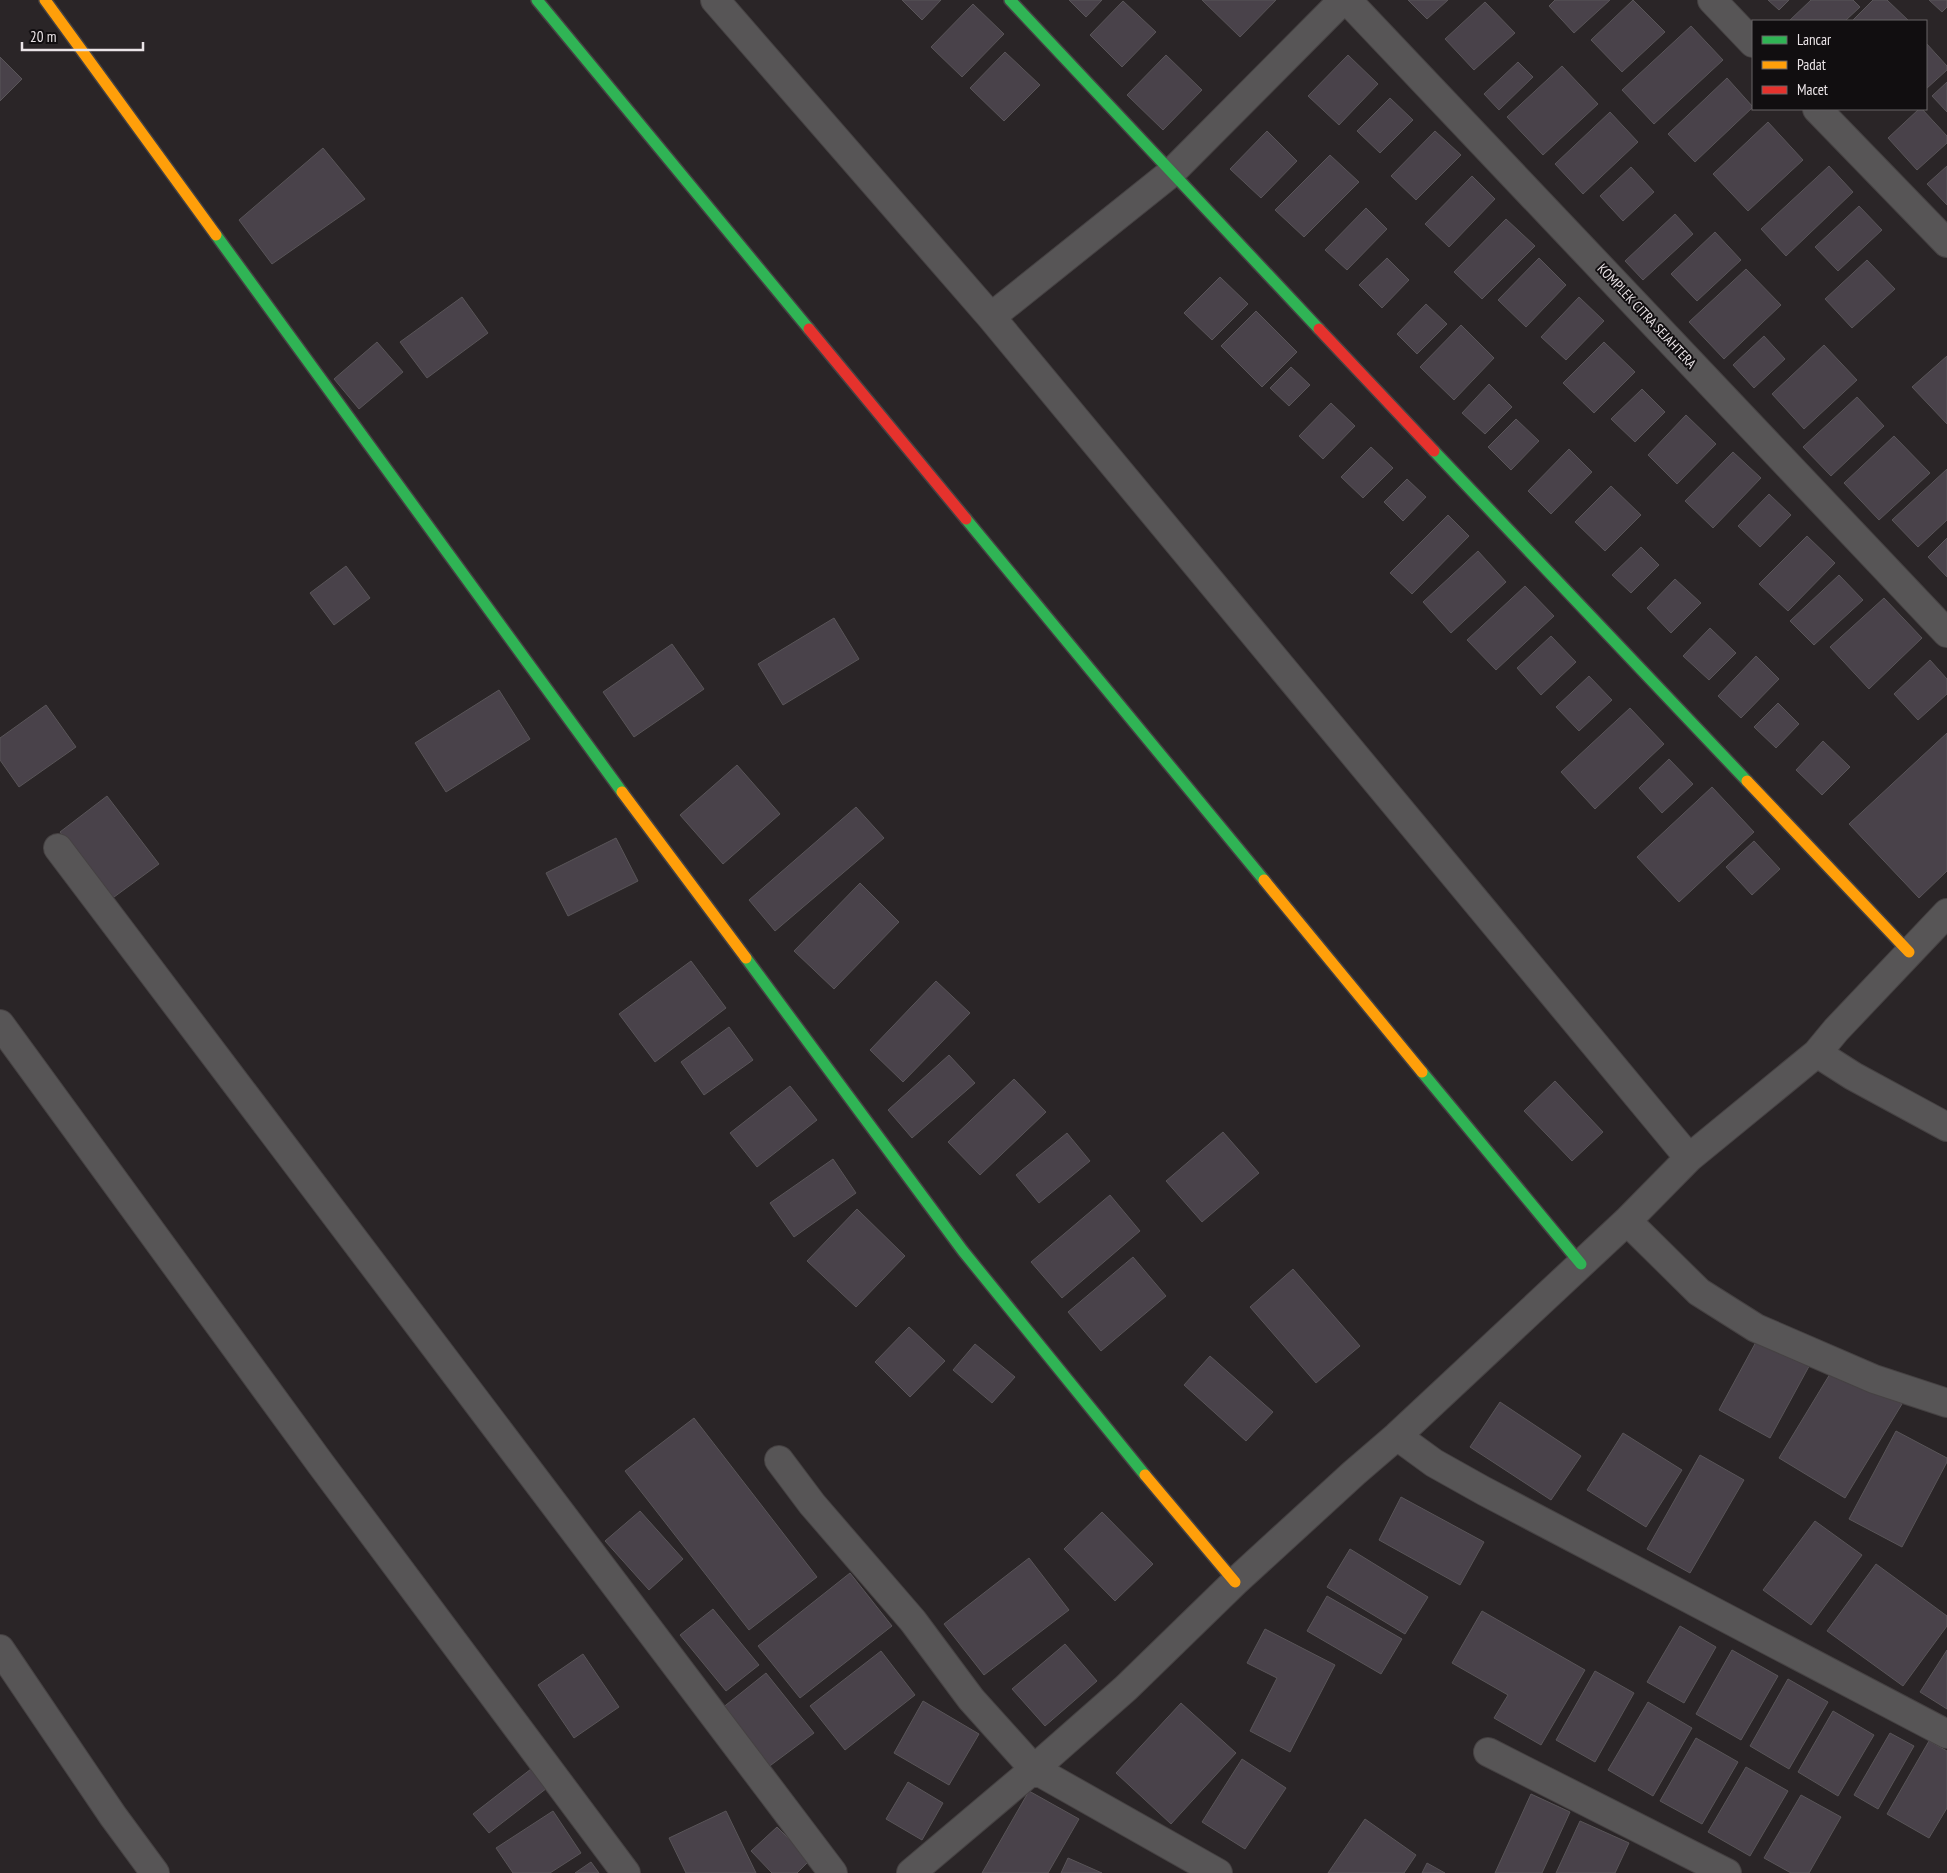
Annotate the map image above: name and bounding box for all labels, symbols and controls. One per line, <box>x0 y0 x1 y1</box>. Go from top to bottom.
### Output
scale bar <box>22 20 144 52</box>
legend <box>1752 20 1927 110</box>
text: 20 m <box>30 27 56 46</box>
text: Lancar <box>1797 30 1832 49</box>
text: Padat <box>1797 55 1826 74</box>
text: Macet <box>1797 80 1828 99</box>
street label: KOMPLEK CITRA SEJAHTERA <box>1594 260 1701 373</box>

